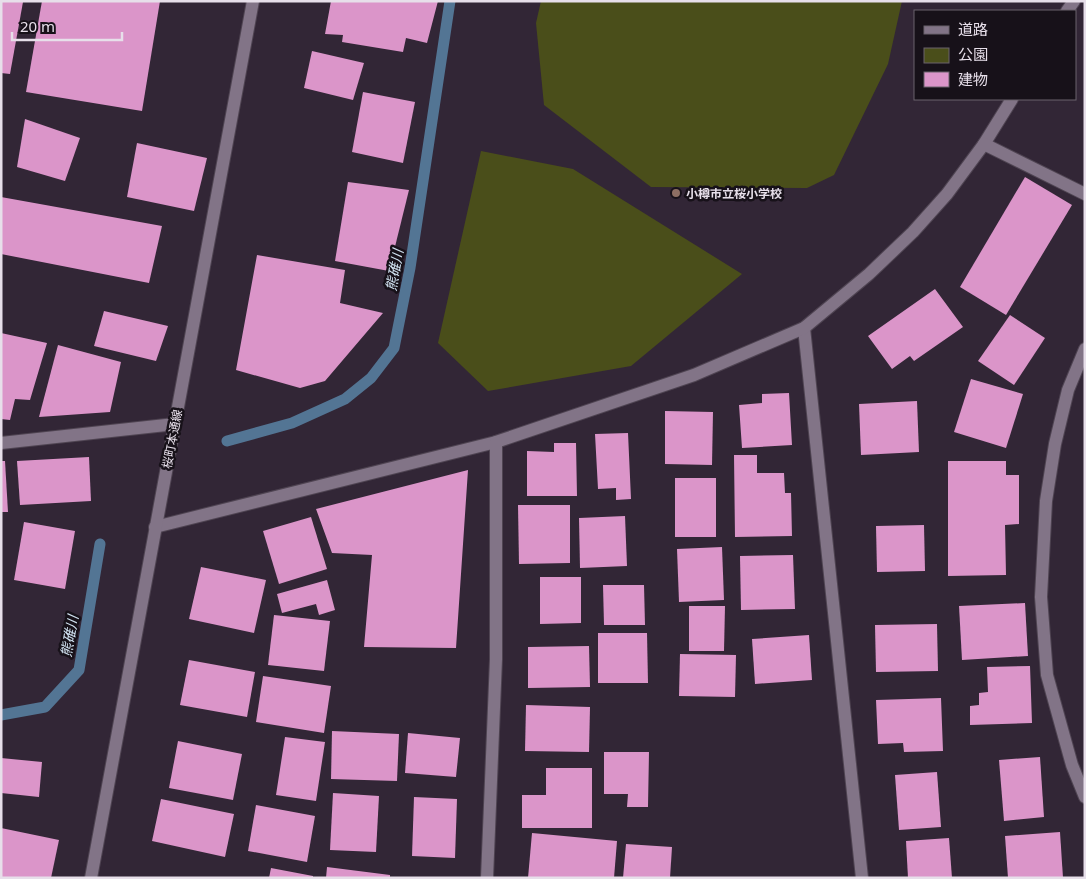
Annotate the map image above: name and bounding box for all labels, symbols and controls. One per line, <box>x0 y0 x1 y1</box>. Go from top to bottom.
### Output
scale bar <box>12 10 122 42</box>
legend <box>914 10 1076 100</box>
text: 20 m <box>20 16 55 36</box>
text: 道路 <box>958 19 988 39</box>
text: 公園 <box>958 44 988 64</box>
text: 建物 <box>958 69 988 89</box>
place label: 小樽市立桜小学校 <box>686 185 782 202</box>
marker: 小樽市立桜小学校 <box>670 187 682 199</box>
water label: 熊碓川 <box>381 246 407 292</box>
street label: 桜町本通線 <box>158 408 186 470</box>
water label: 熊碓川 <box>56 612 82 658</box>

